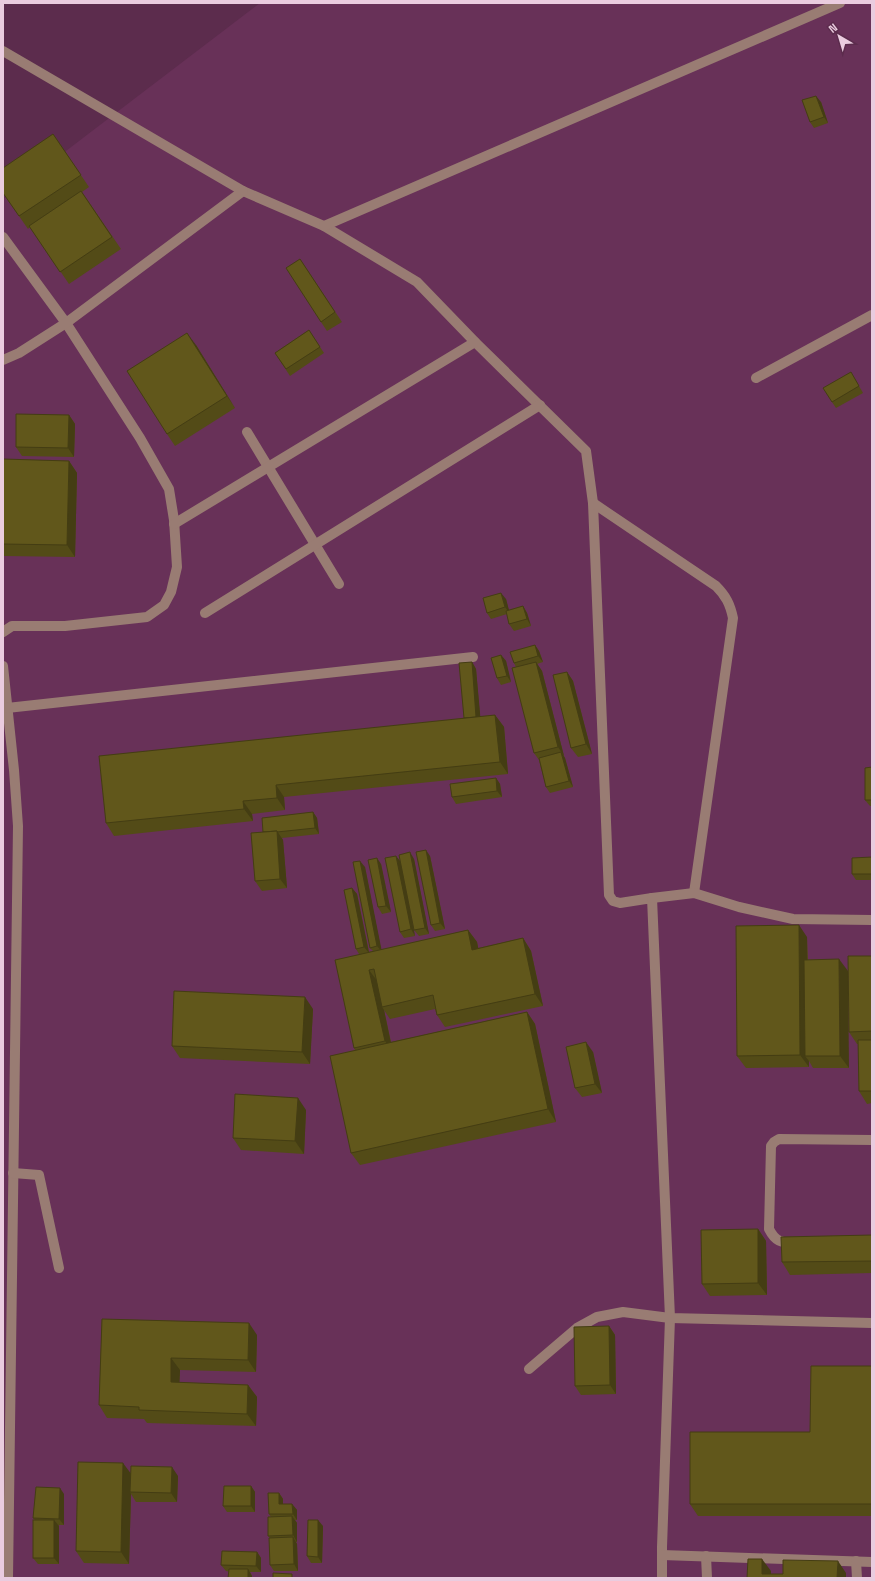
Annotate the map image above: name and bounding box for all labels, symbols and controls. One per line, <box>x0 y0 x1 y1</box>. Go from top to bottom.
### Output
north arrow <box>819 16 859 56</box>
text: N <box>826 20 840 36</box>

